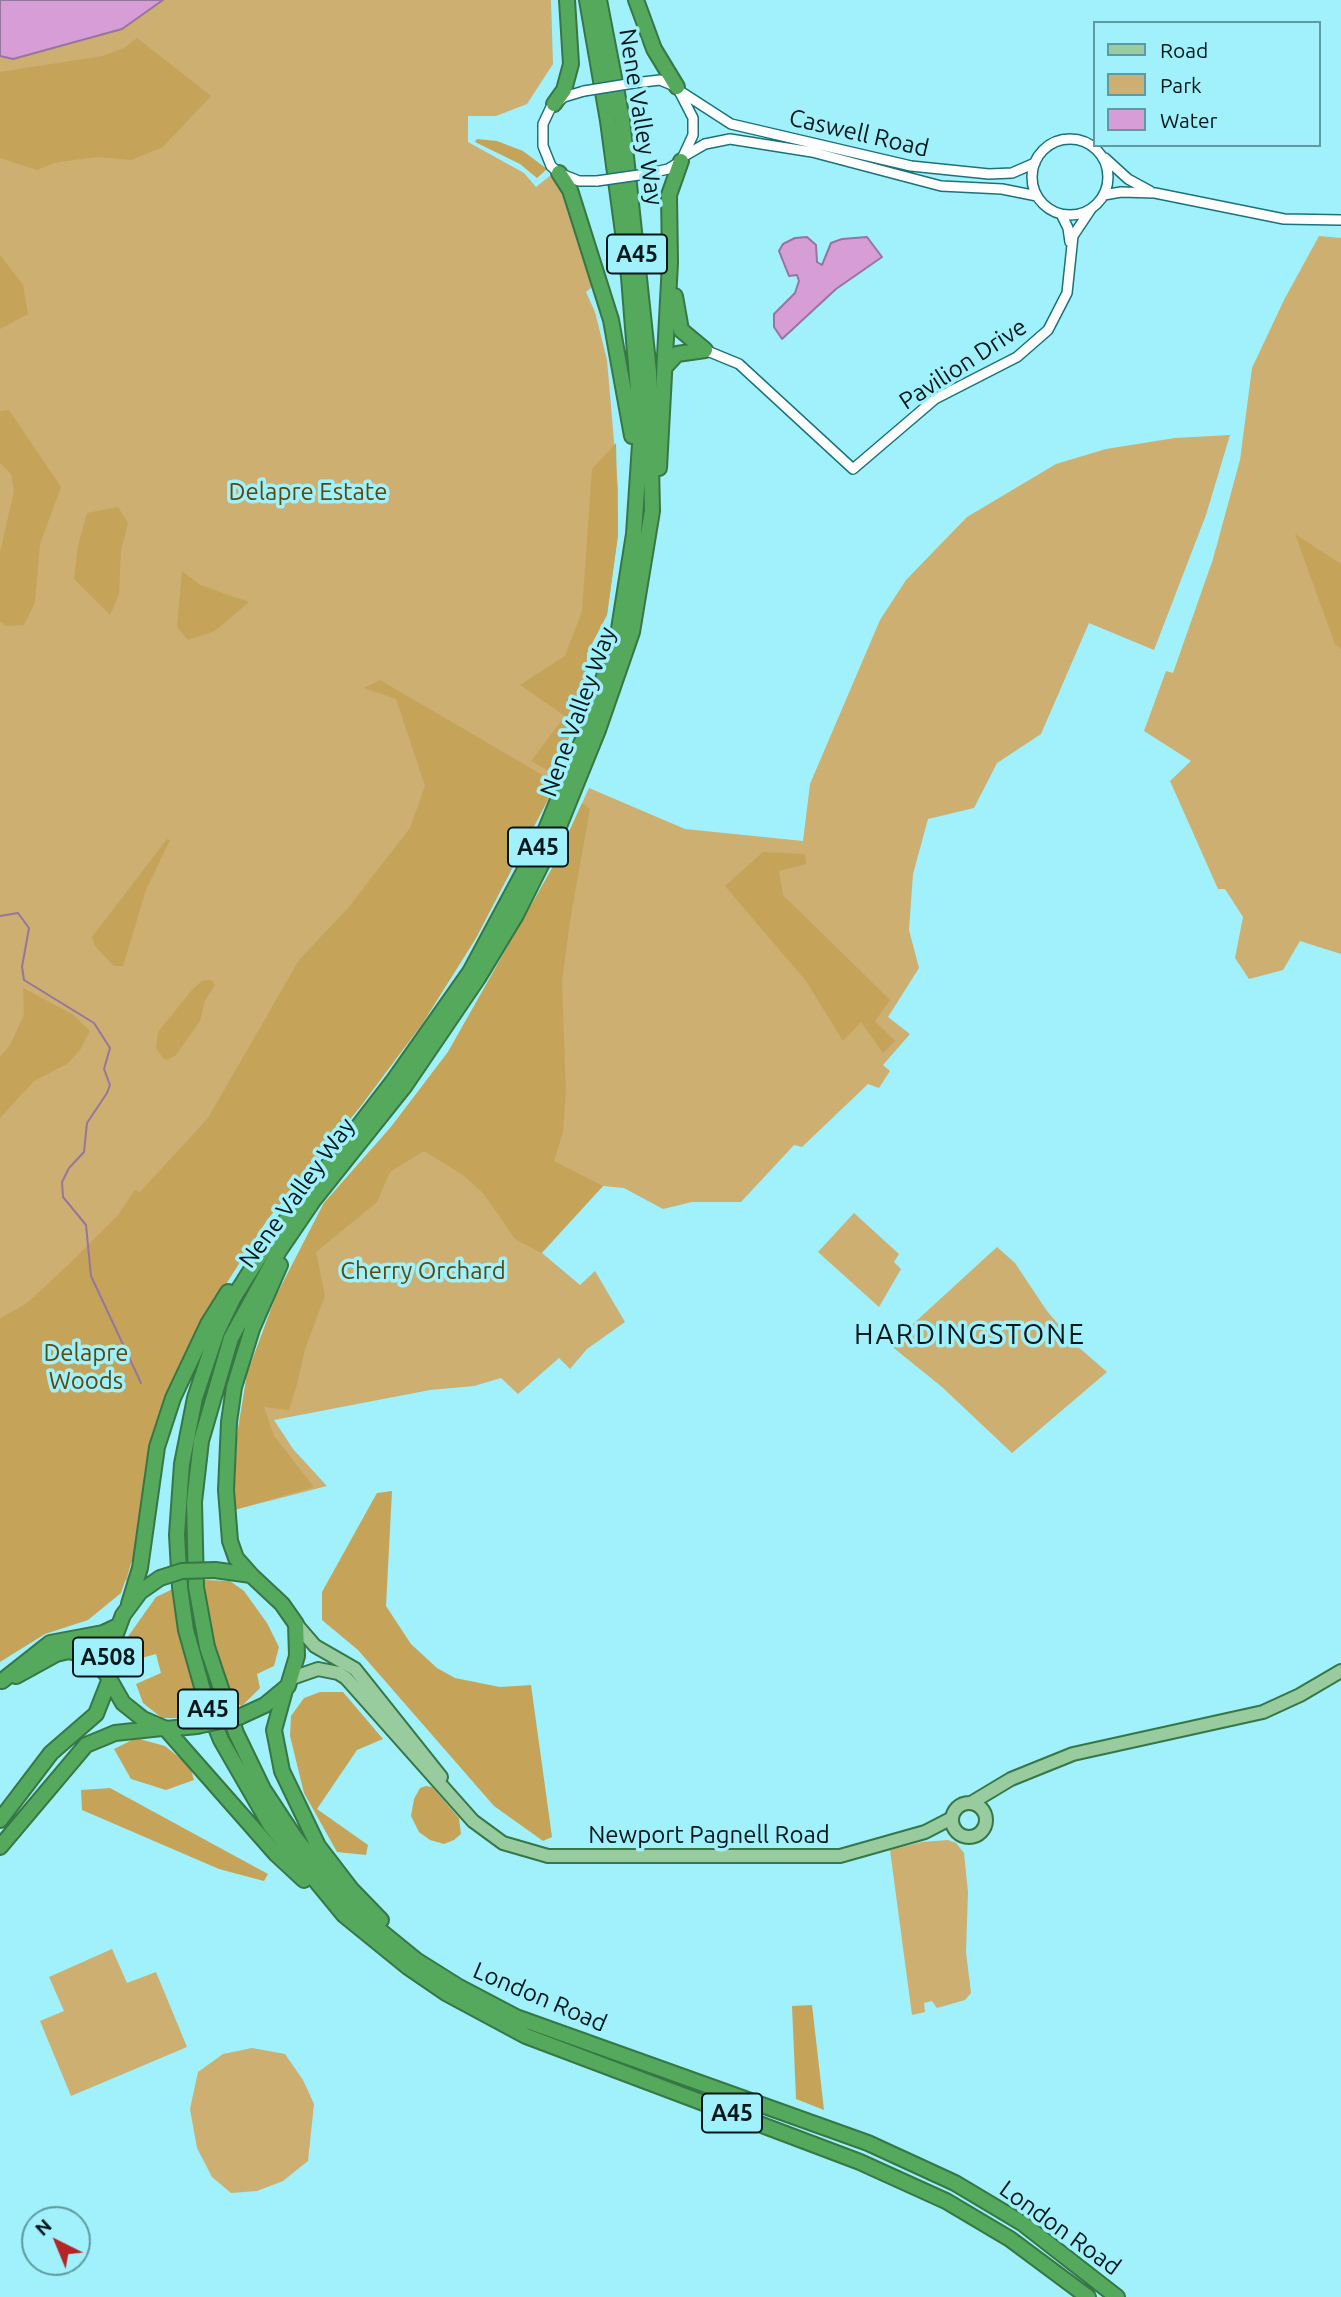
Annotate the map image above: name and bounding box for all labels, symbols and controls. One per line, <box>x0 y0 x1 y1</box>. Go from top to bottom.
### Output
legend <box>1092 21 1320 147</box>
street label: Nene Valley Way <box>613 27 669 207</box>
text: Road <box>1160 38 1208 62</box>
text: Park <box>1160 73 1202 97</box>
street label: Caswell Road <box>786 103 932 163</box>
text: Water <box>1160 108 1218 132</box>
road number: A45 <box>607 234 667 274</box>
street label: Pavilion Drive <box>894 312 1032 416</box>
park label: Delapre Estate <box>229 478 387 506</box>
street label: Nene Valley Way <box>534 623 622 801</box>
road number: A45 <box>508 828 568 866</box>
street label: Nene Valley Way <box>233 1112 361 1274</box>
park label: Cherry Orchard <box>340 1257 506 1285</box>
district label: HARDINGSTONE <box>856 1318 1084 1352</box>
park label: Delapre Woods <box>43 1339 129 1395</box>
road number: A508 <box>73 1638 143 1676</box>
road number: A45 <box>178 1690 238 1728</box>
street label: Newport Pagnell Road <box>588 1821 830 1849</box>
street label: London Road <box>469 1956 611 2038</box>
road number: A45 <box>702 2094 762 2132</box>
street label: London Road <box>994 2174 1126 2282</box>
north arrow <box>21 2206 91 2276</box>
text: N <box>30 2214 56 2240</box>

